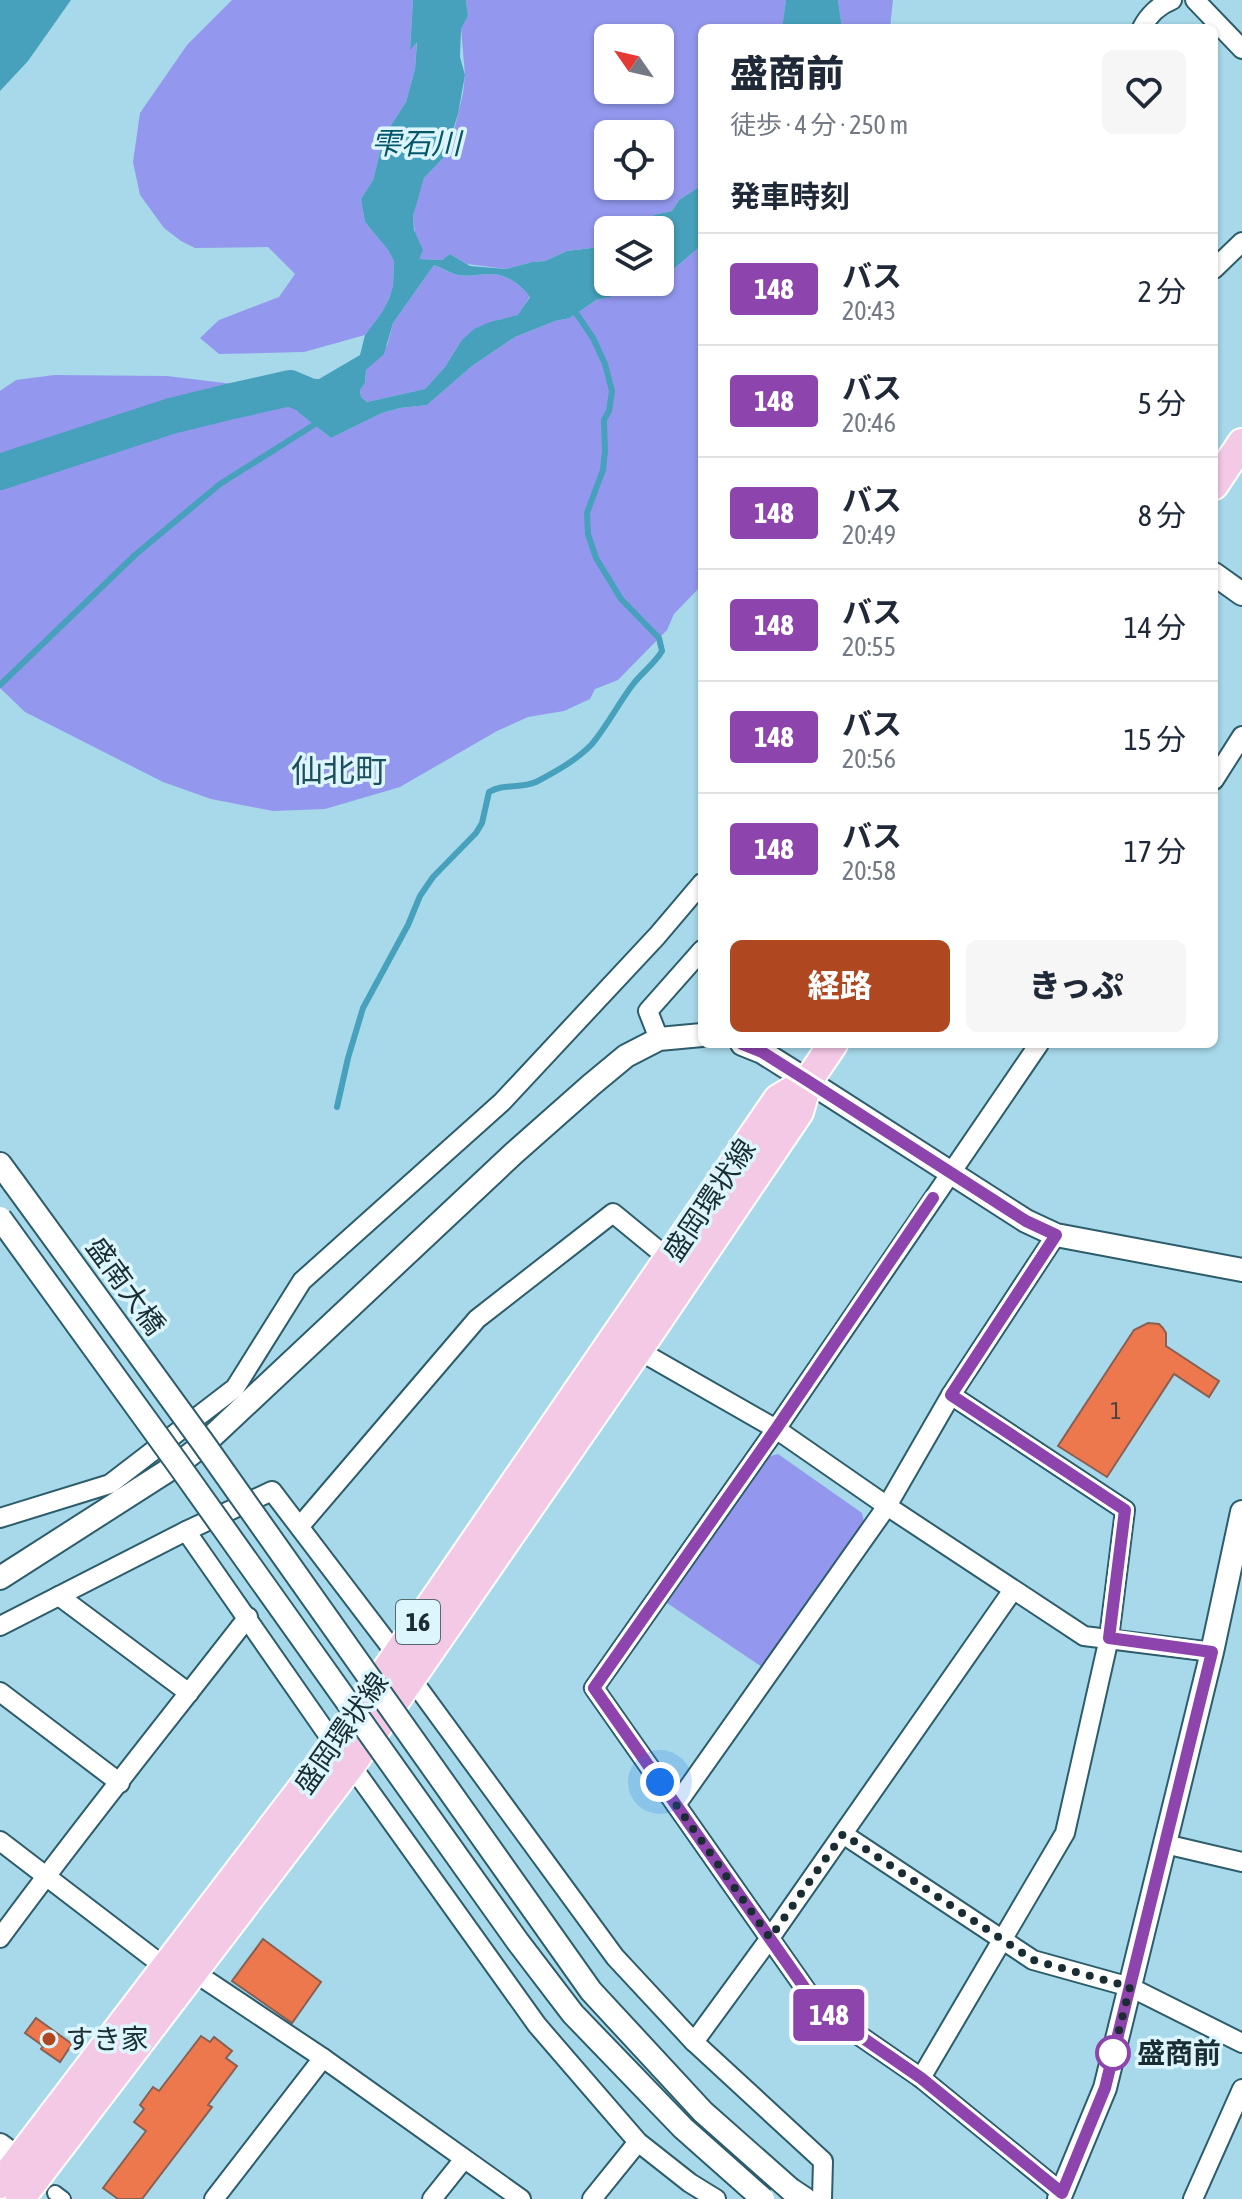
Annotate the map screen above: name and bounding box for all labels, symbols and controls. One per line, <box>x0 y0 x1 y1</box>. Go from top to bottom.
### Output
north arrow <box>594 24 674 104</box>
map controls <box>594 24 674 296</box>
button: heart <box>1102 50 1186 134</box>
text: 盛商前 <box>730 52 844 95</box>
text: 徒歩 · 4 分 · 250 m <box>730 110 908 140</box>
button: locate <box>594 120 674 200</box>
water label: 雫石川 <box>371 126 464 160</box>
text: 発車時刻 <box>730 179 850 213</box>
button: layers <box>594 216 674 296</box>
text: バス <box>842 259 902 293</box>
text: 148 <box>754 273 794 305</box>
text: 2 分 <box>1138 274 1186 308</box>
text: 20:43 <box>842 296 896 326</box>
text: バス <box>842 371 902 405</box>
text: 148 <box>754 385 794 417</box>
text: 5 分 <box>1138 386 1186 420</box>
text: 20:46 <box>842 408 896 438</box>
text: バス <box>842 483 902 517</box>
text: 148 <box>754 497 794 529</box>
text: 8 分 <box>1138 498 1186 532</box>
text: 20:49 <box>842 520 896 550</box>
text: バス <box>842 595 902 629</box>
text: 148 <box>754 609 794 641</box>
text: 14 分 <box>1124 610 1186 644</box>
text: 20:55 <box>842 632 896 662</box>
text: バス <box>842 707 902 741</box>
text: 148 <box>754 721 794 753</box>
text: 15 分 <box>1124 722 1186 756</box>
text: 20:56 <box>842 744 896 774</box>
district label: 仙北町 <box>291 752 387 789</box>
text: バス <box>842 819 902 853</box>
text: 148 <box>754 833 794 865</box>
text: 17 分 <box>1124 834 1186 868</box>
text: 20:58 <box>842 856 896 886</box>
button: 経路 <box>730 940 950 1032</box>
button: きっぷ <box>966 940 1186 1032</box>
street label: 盛岡環状線 <box>657 1133 761 1267</box>
street label: 盛南大橋 <box>80 1231 172 1341</box>
house number: 1 <box>1110 1397 1122 1424</box>
road number: 16 <box>396 1600 440 1644</box>
street label: 盛岡環状線 <box>288 1666 394 1800</box>
your location <box>640 1762 680 1802</box>
line badge: 148 <box>783 1989 875 2041</box>
text: 148 <box>809 1999 849 2031</box>
place label: すき家 <box>65 2023 149 2055</box>
marker: すき家 <box>40 2030 58 2048</box>
marker: 盛商前 <box>1096 2036 1130 2070</box>
place label: 盛商前 <box>1137 2037 1221 2069</box>

